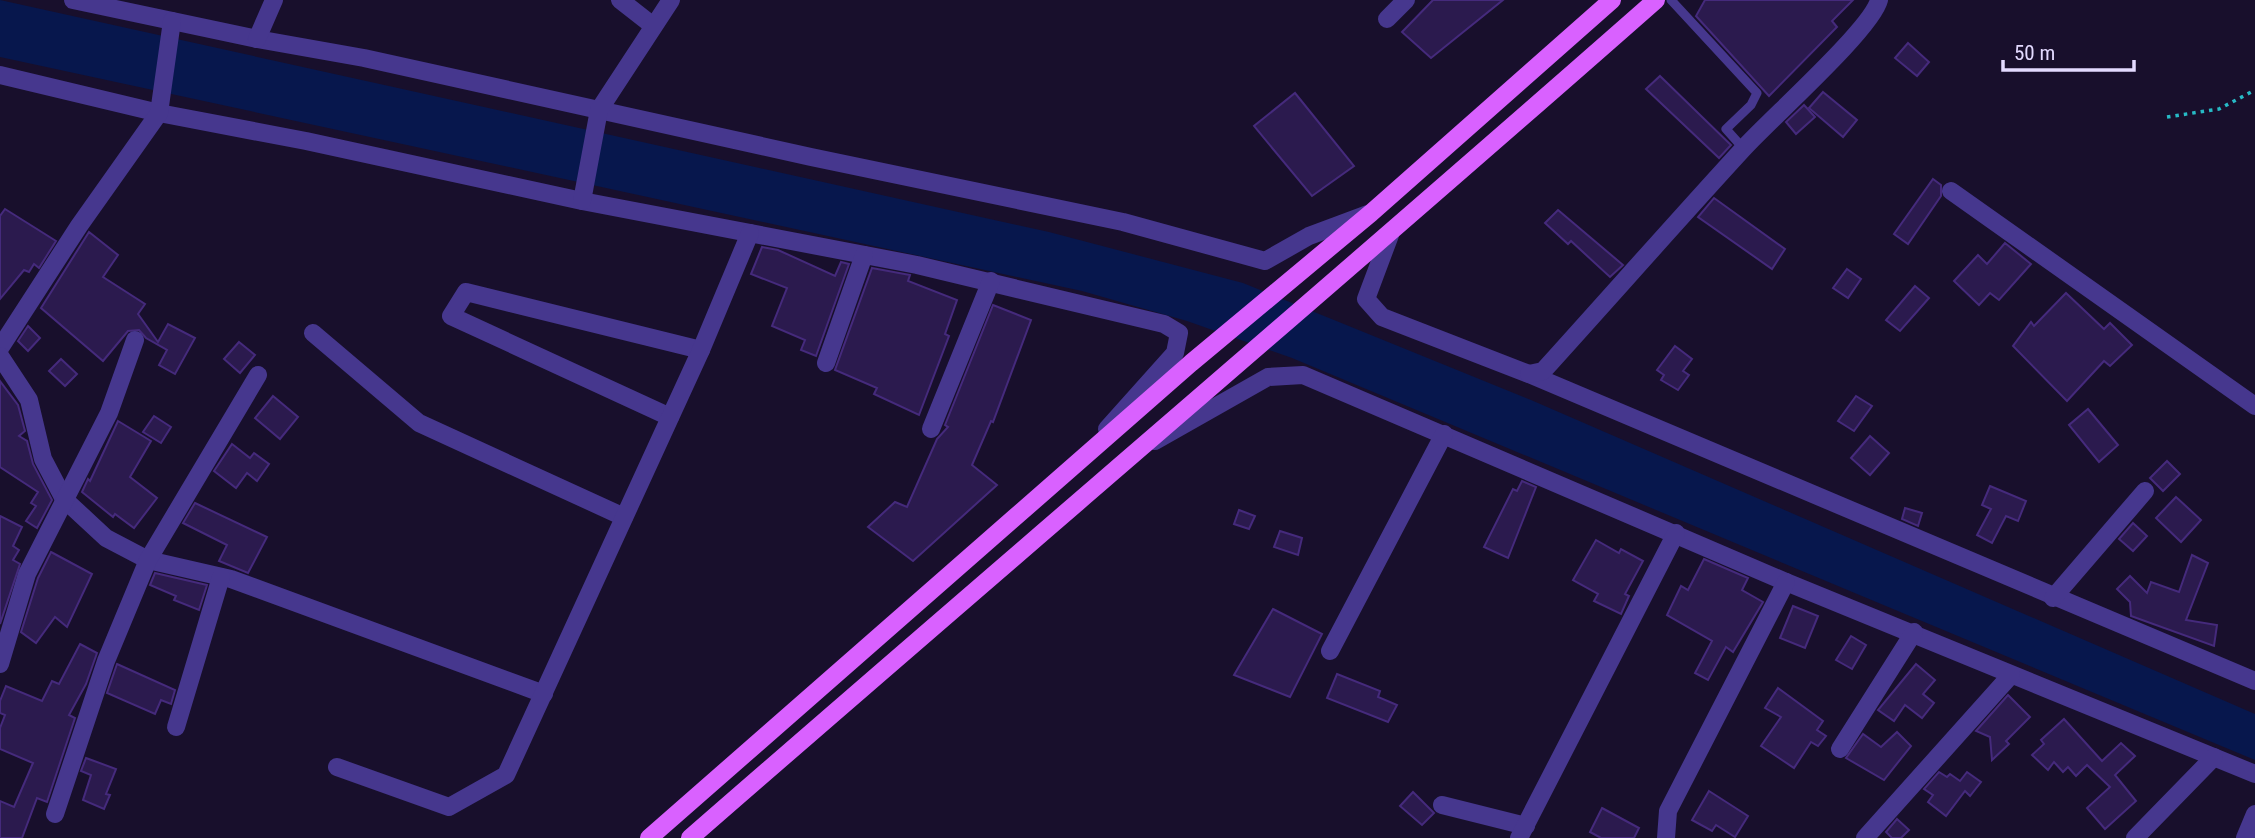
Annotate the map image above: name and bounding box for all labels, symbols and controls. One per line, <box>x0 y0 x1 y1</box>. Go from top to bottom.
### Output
scale bar <box>2003 28 2134 72</box>
text: 50 m <box>2014 41 2055 65</box>

